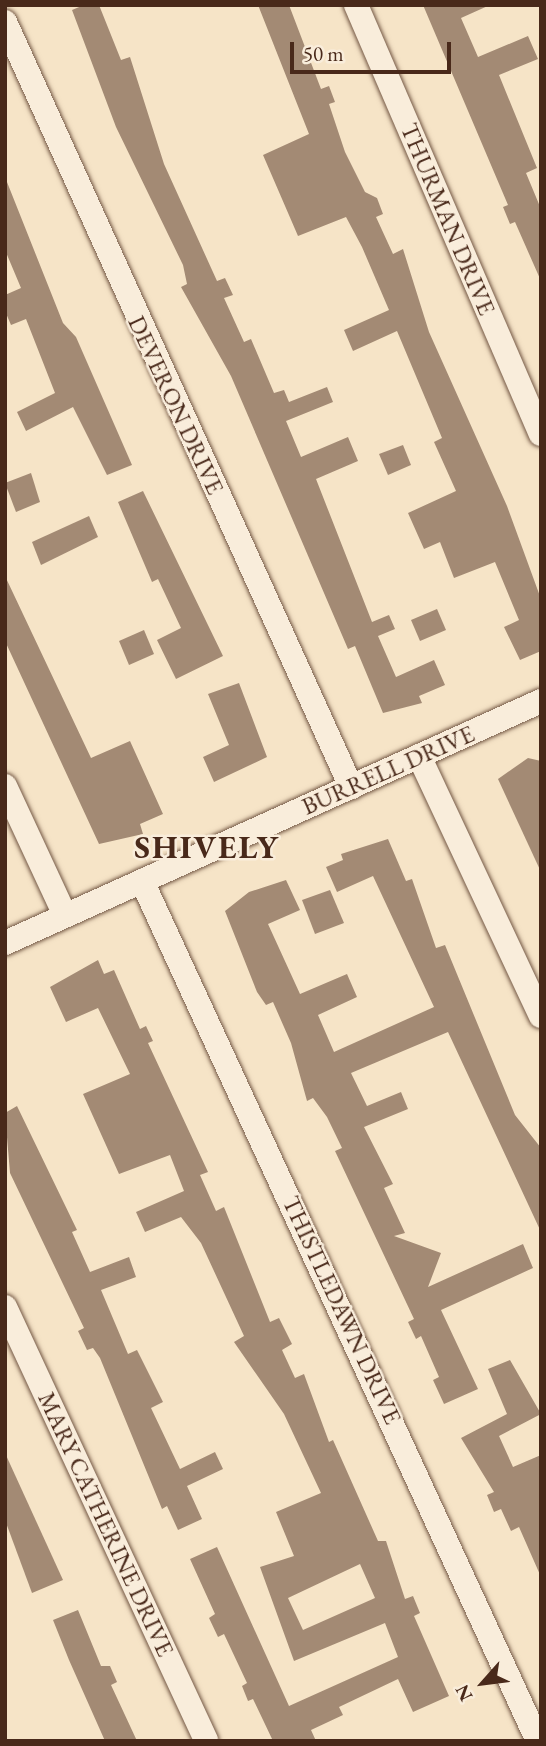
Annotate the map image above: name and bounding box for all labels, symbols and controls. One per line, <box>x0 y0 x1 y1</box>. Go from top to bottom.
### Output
scale bar <box>294 28 455 72</box>
text: 50 m <box>303 40 344 67</box>
street label: THURMAN DRIVE <box>395 119 501 319</box>
street label: DEVERON DRIVE <box>122 311 230 499</box>
street label: BURRELL DRIVE <box>297 719 479 821</box>
district label: SHIVELY <box>135 828 279 866</box>
street label: THISTLEDAWN DRIVE <box>277 1192 407 1428</box>
street label: MARY CATHERINE DRIVE <box>32 1387 180 1661</box>
north arrow <box>448 1648 518 1718</box>
text: N <box>449 1680 479 1706</box>

